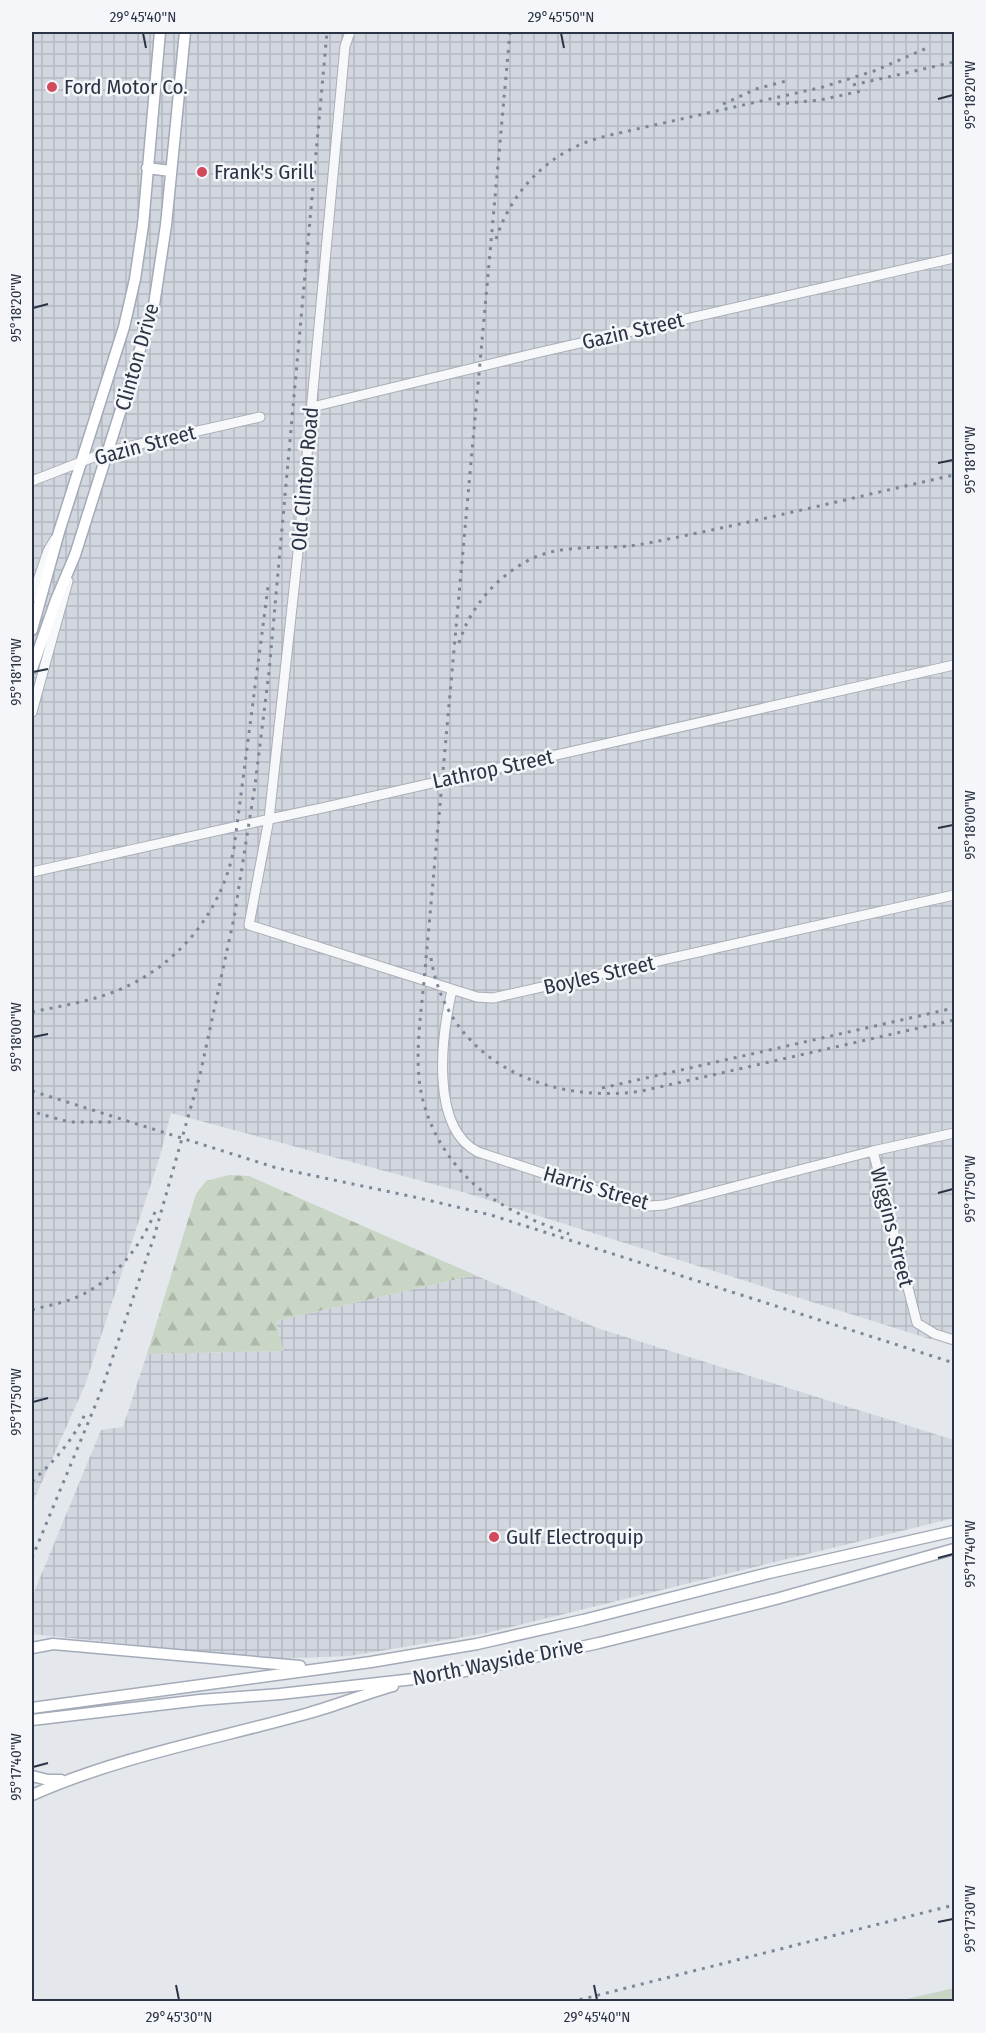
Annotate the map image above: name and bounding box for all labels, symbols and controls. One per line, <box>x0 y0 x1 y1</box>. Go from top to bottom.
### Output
text: 29°45'40"N <box>110 8 176 26</box>
text: 29°45'50"N <box>528 8 594 26</box>
text: 95°18'20"W <box>961 61 979 129</box>
place label: Ford Motor Co. <box>64 74 188 100</box>
marker: Ford Motor Co. <box>45 80 59 94</box>
place label: Frank's Grill <box>214 159 314 185</box>
marker: Frank's Grill <box>195 165 209 179</box>
text: 95°18'20"W <box>7 274 25 342</box>
street label: Clinton Drive <box>109 300 165 414</box>
street label: Gazin Street <box>580 307 686 355</box>
street label: Old Clinton Road <box>286 406 324 552</box>
street label: Gazin Street <box>92 419 198 471</box>
text: 95°18'10"W <box>961 426 979 494</box>
text: 95°18'10"W <box>7 638 25 706</box>
street label: Lathrop Street <box>430 743 556 794</box>
text: 95°18'00"W <box>961 790 979 860</box>
street label: Boyles Street <box>541 950 657 1000</box>
text: 95°18'00"W <box>7 1002 25 1072</box>
text: 95°17'50"W <box>961 1155 979 1223</box>
street label: Harris Street <box>540 1161 652 1215</box>
street label: Wiggins Street <box>865 1164 919 1290</box>
text: 95°17'50"W <box>7 1368 25 1436</box>
text: 95°17'40"W <box>961 1520 979 1588</box>
place label: Gulf Electroquip <box>506 1524 644 1550</box>
marker: Gulf Electroquip <box>487 1530 501 1544</box>
street label: North Wayside Drive <box>410 1633 586 1691</box>
text: 95°17'40"W <box>7 1733 25 1801</box>
text: 95°17'30"W <box>961 1885 979 1953</box>
text: 29°45'30"N <box>146 2008 212 2026</box>
text: 29°45'40"N <box>564 2008 630 2026</box>

